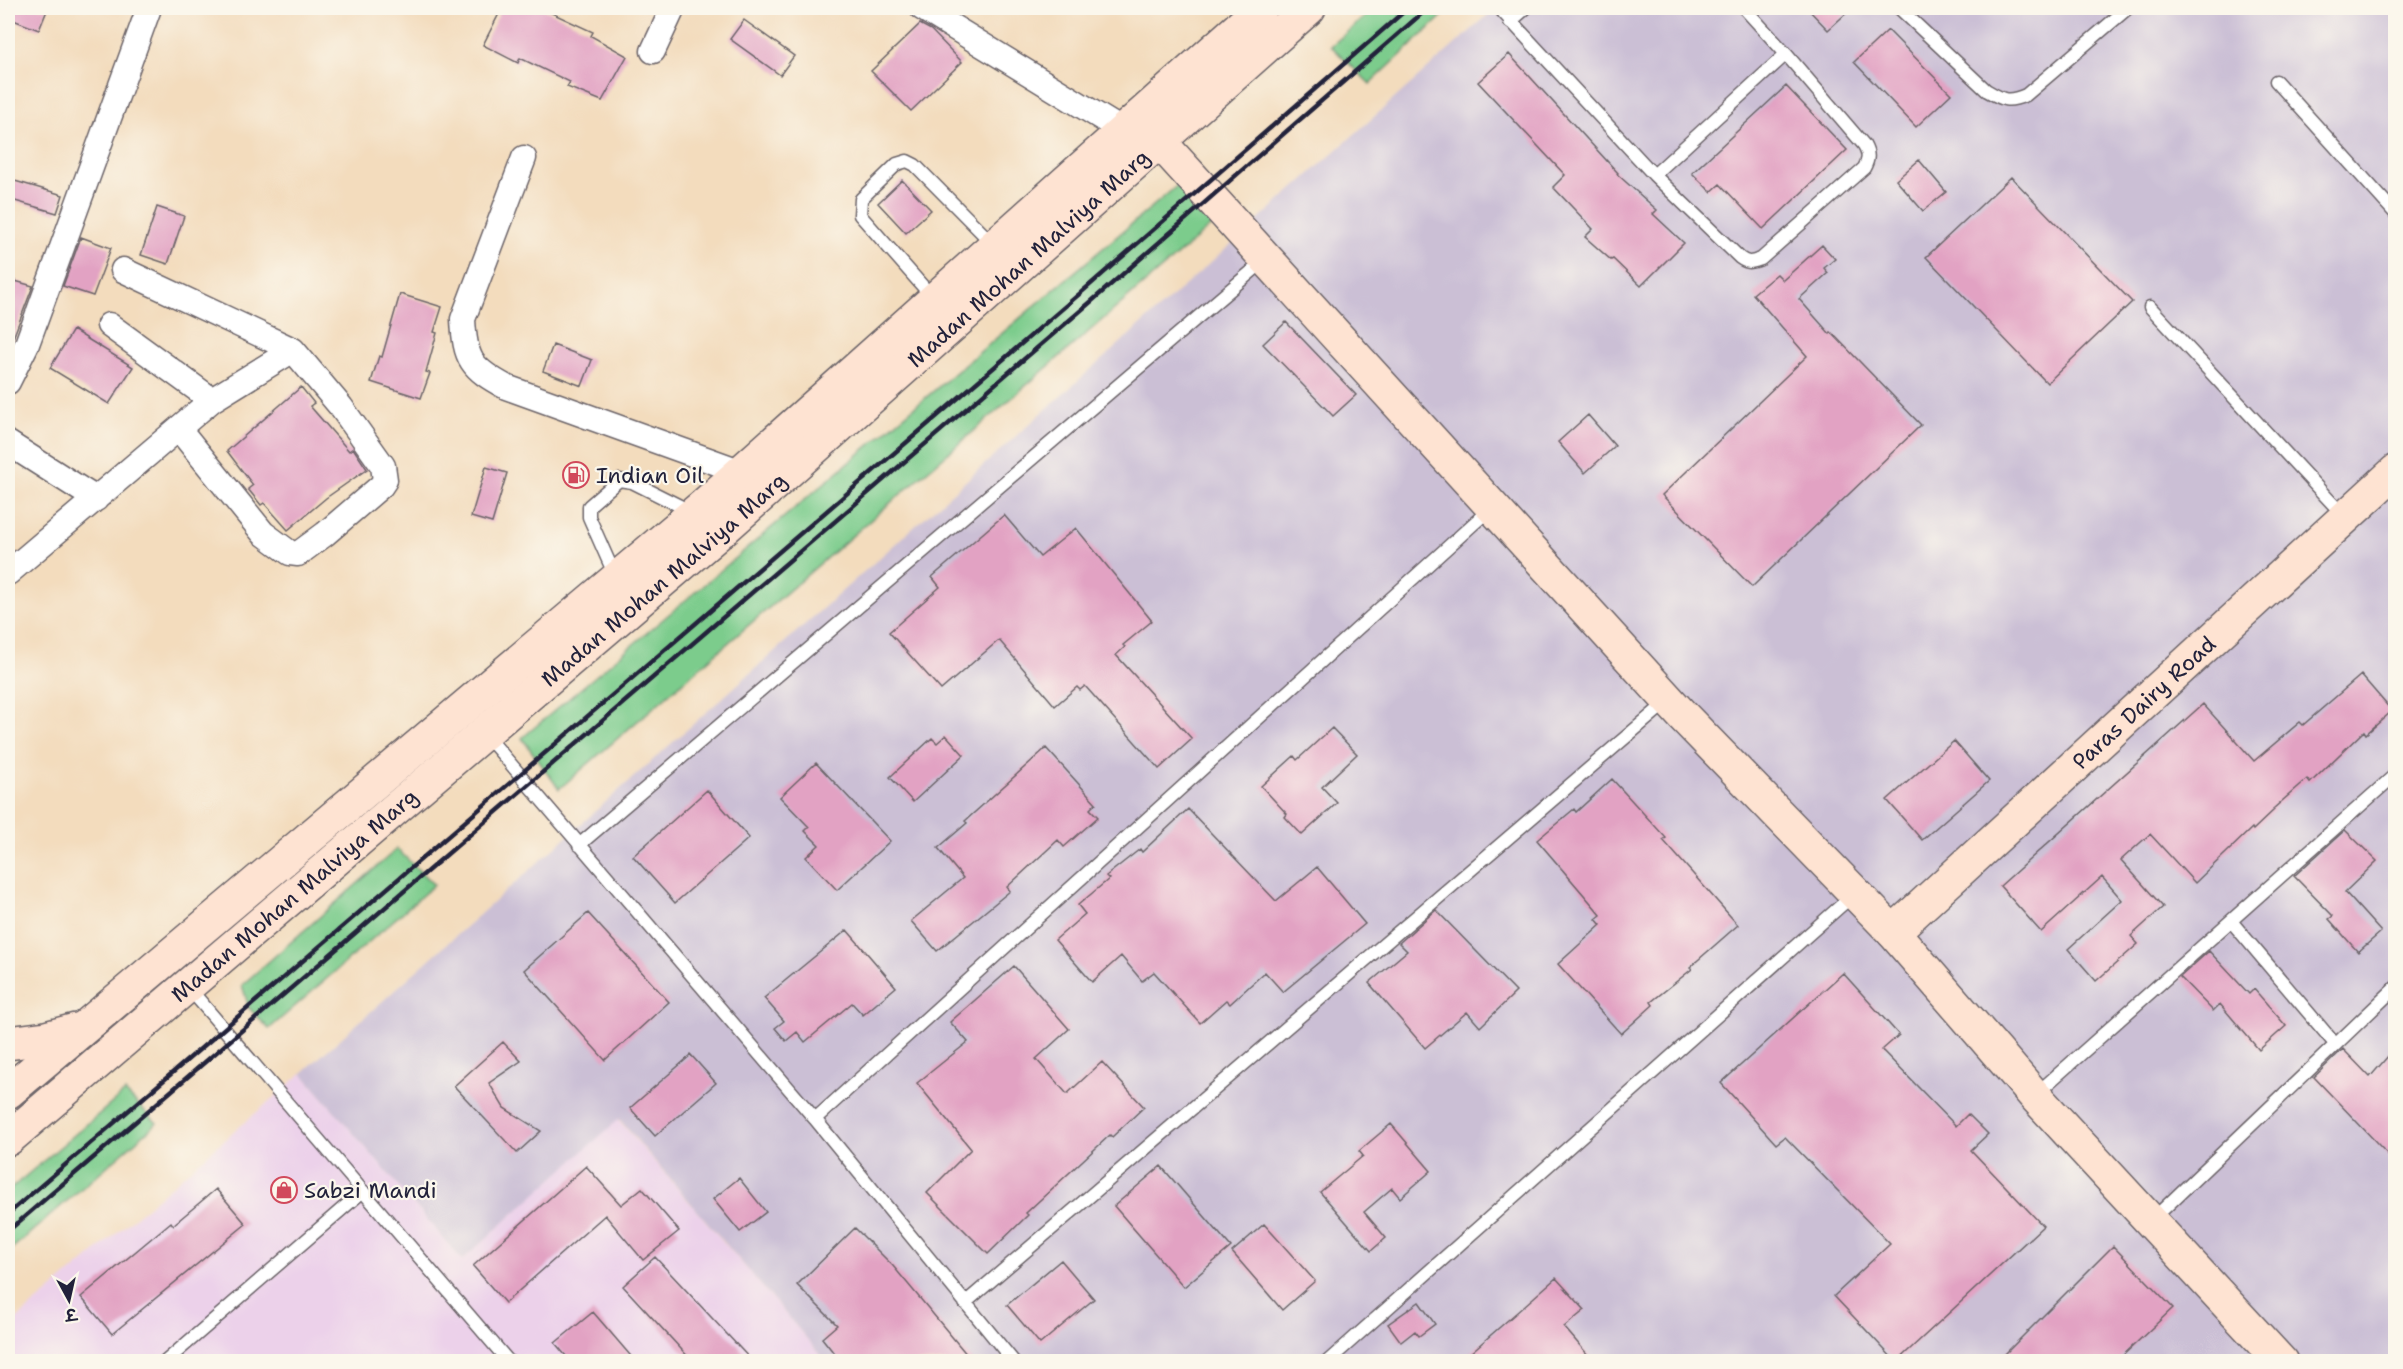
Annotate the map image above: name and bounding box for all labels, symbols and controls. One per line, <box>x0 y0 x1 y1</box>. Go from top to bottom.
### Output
street label: Madan Mohan Malviya Marg <box>901 142 1156 374</box>
fuel station icon: Indian Oil <box>561 460 591 490</box>
place label: Indian Oil <box>596 461 704 490</box>
street label: Madan Mohan Malviya Marg <box>535 465 792 693</box>
street label: Paras Dairy Road <box>2066 629 2222 775</box>
street label: Madan Mohan Malviya Marg <box>165 782 423 1008</box>
shop icon: Sabzi Mandi <box>269 1175 299 1205</box>
place label: Sabzi Mandi <box>304 1176 437 1205</box>
north arrow <box>39 1270 99 1330</box>
text: उ <box>63 1303 80 1326</box>

